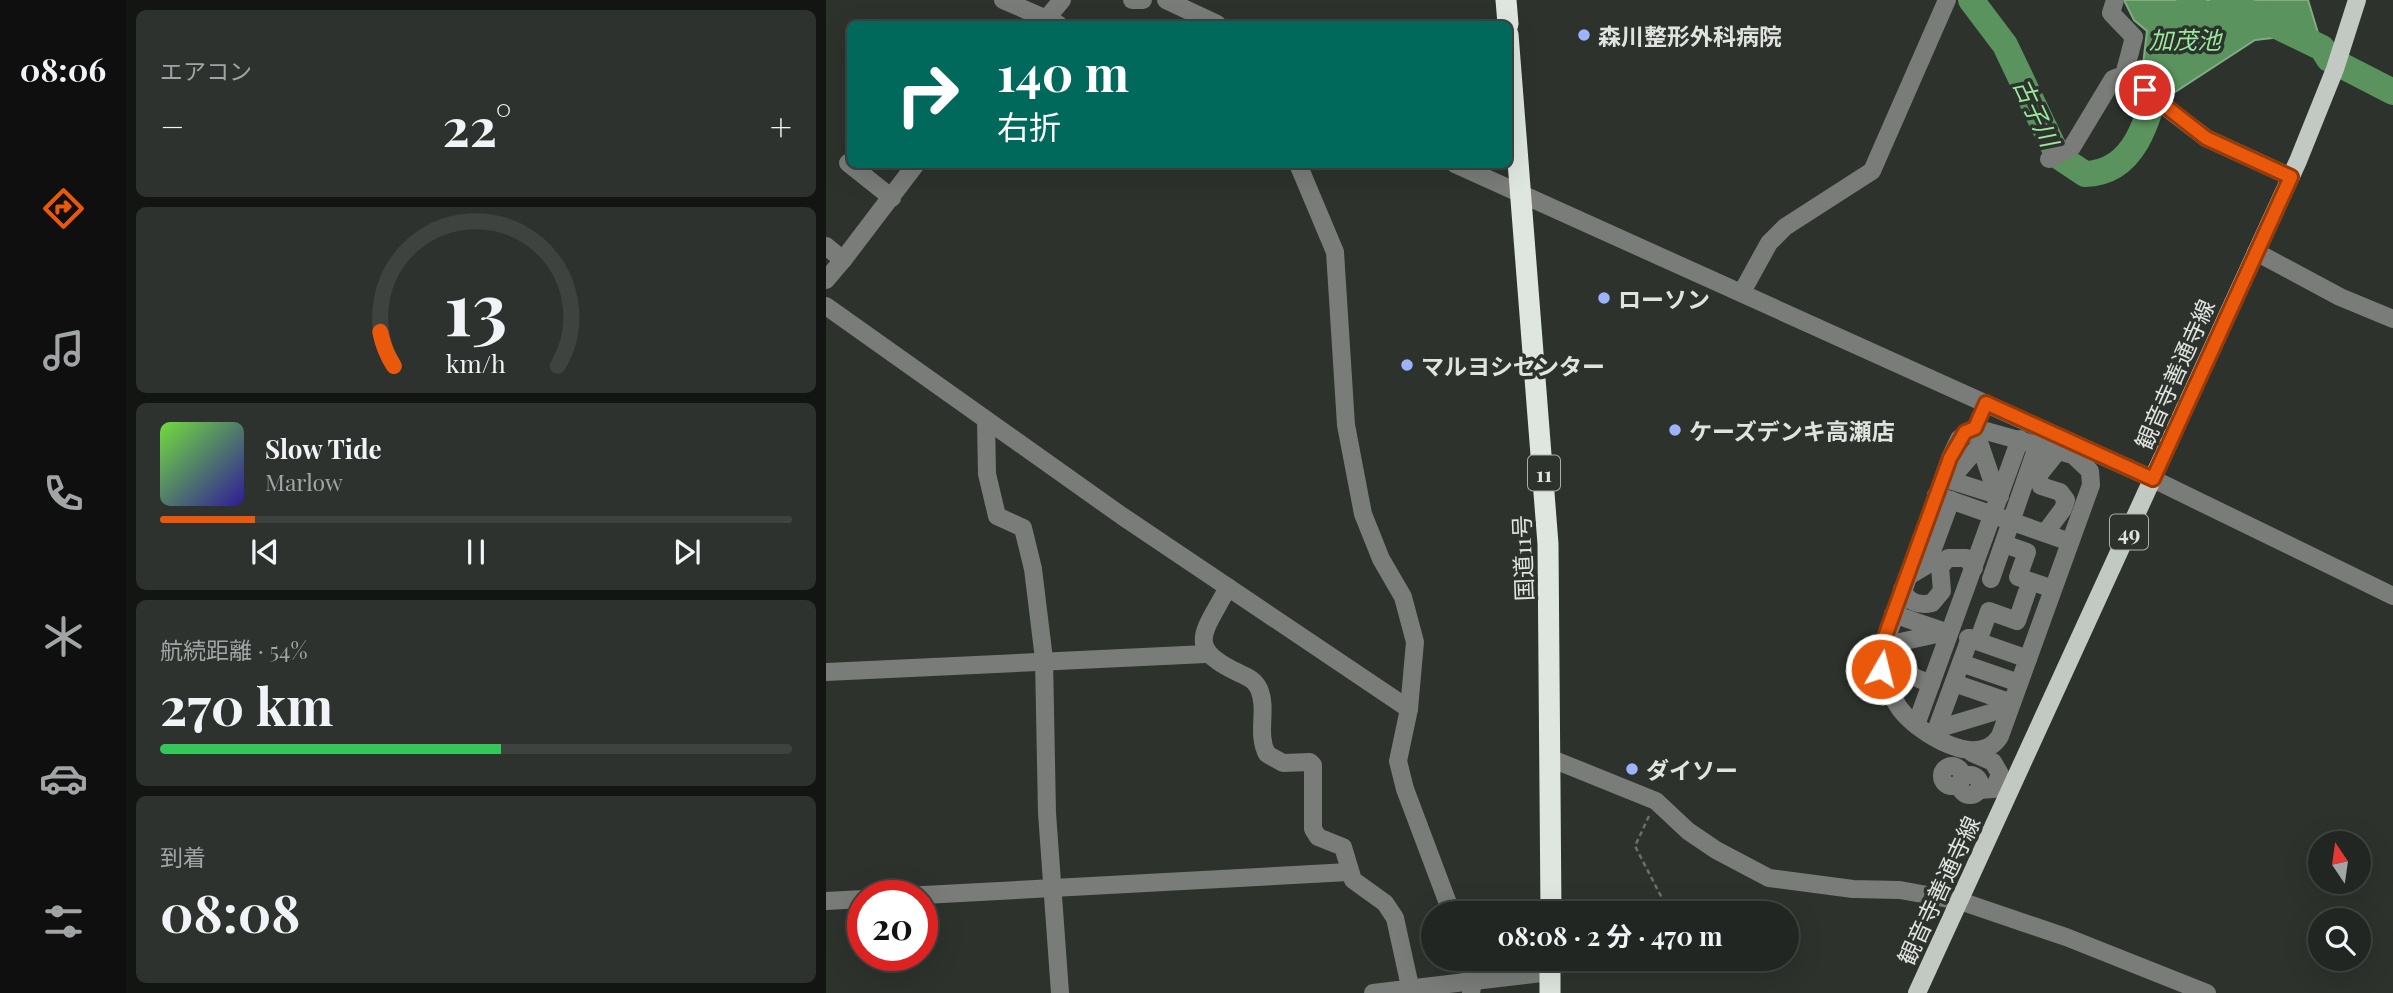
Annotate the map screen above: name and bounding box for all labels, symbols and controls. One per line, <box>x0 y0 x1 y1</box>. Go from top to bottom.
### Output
place label: 森川整形外科病院 <box>1598 20 1782 51</box>
water label: 加茂池 <box>2149 23 2223 55</box>
marker: 森川整形外科病院 <box>1576 27 1592 43</box>
text: 140 m <box>997 39 1129 104</box>
text: 08:06 <box>20 47 106 90</box>
icon: right <box>882 49 973 140</box>
text: エアコン <box>160 55 252 86</box>
pin <box>2115 60 2175 120</box>
icon: arrive <box>2126 71 2164 109</box>
water label: 古子川 <box>2007 73 2068 154</box>
text: 22° <box>443 91 512 160</box>
text: − <box>160 100 185 151</box>
text: + <box>770 100 792 151</box>
text: 右折 <box>997 104 1061 147</box>
icon: directions <box>39 184 88 233</box>
text: 13 <box>445 257 507 354</box>
place label: ローソン <box>1618 283 1710 314</box>
marker: ローソン <box>1596 290 1612 306</box>
street label: 観音寺善通寺線 <box>2127 294 2221 454</box>
icon: music <box>39 326 88 375</box>
text: km/h <box>446 346 506 379</box>
place label: マルヨシセンター <box>1421 350 1605 381</box>
marker: マルヨシセンター <box>1399 357 1415 373</box>
place label: ケーズデンキ高瀬店 <box>1689 415 1895 446</box>
marker: ケーズデンキ高瀬店 <box>1667 422 1683 438</box>
text: Slow Tide <box>265 431 382 466</box>
road number: 11 <box>1528 456 1560 490</box>
text: Marlow <box>265 466 343 497</box>
icon: phone <box>39 469 88 518</box>
street label: 国道11号 <box>1505 514 1539 602</box>
road number: 49 <box>2110 514 2148 550</box>
icon: previous <box>246 533 284 571</box>
icon: pause <box>457 533 495 571</box>
icon: next <box>668 533 706 571</box>
icon: climate <box>39 612 88 661</box>
position arrow <box>1844 632 1918 706</box>
text: 航続距離 · 54% <box>160 634 308 665</box>
text: 270 km <box>160 670 333 739</box>
icon: car <box>39 754 88 803</box>
place label: ダイソー <box>1646 754 1738 785</box>
marker: ダイソー <box>1624 761 1640 777</box>
street label: 観音寺善通寺線 <box>1890 810 1986 970</box>
north arrow <box>2308 831 2371 894</box>
map controls <box>2308 831 2371 971</box>
text: 到着 <box>160 841 206 872</box>
text: 08:08 <box>160 877 301 946</box>
speed limit sign: 20 <box>847 880 938 971</box>
icon: filters <box>39 897 88 946</box>
button: search <box>2308 908 2371 971</box>
text: 08:08 · 2 分 · 470 m <box>1497 918 1723 953</box>

